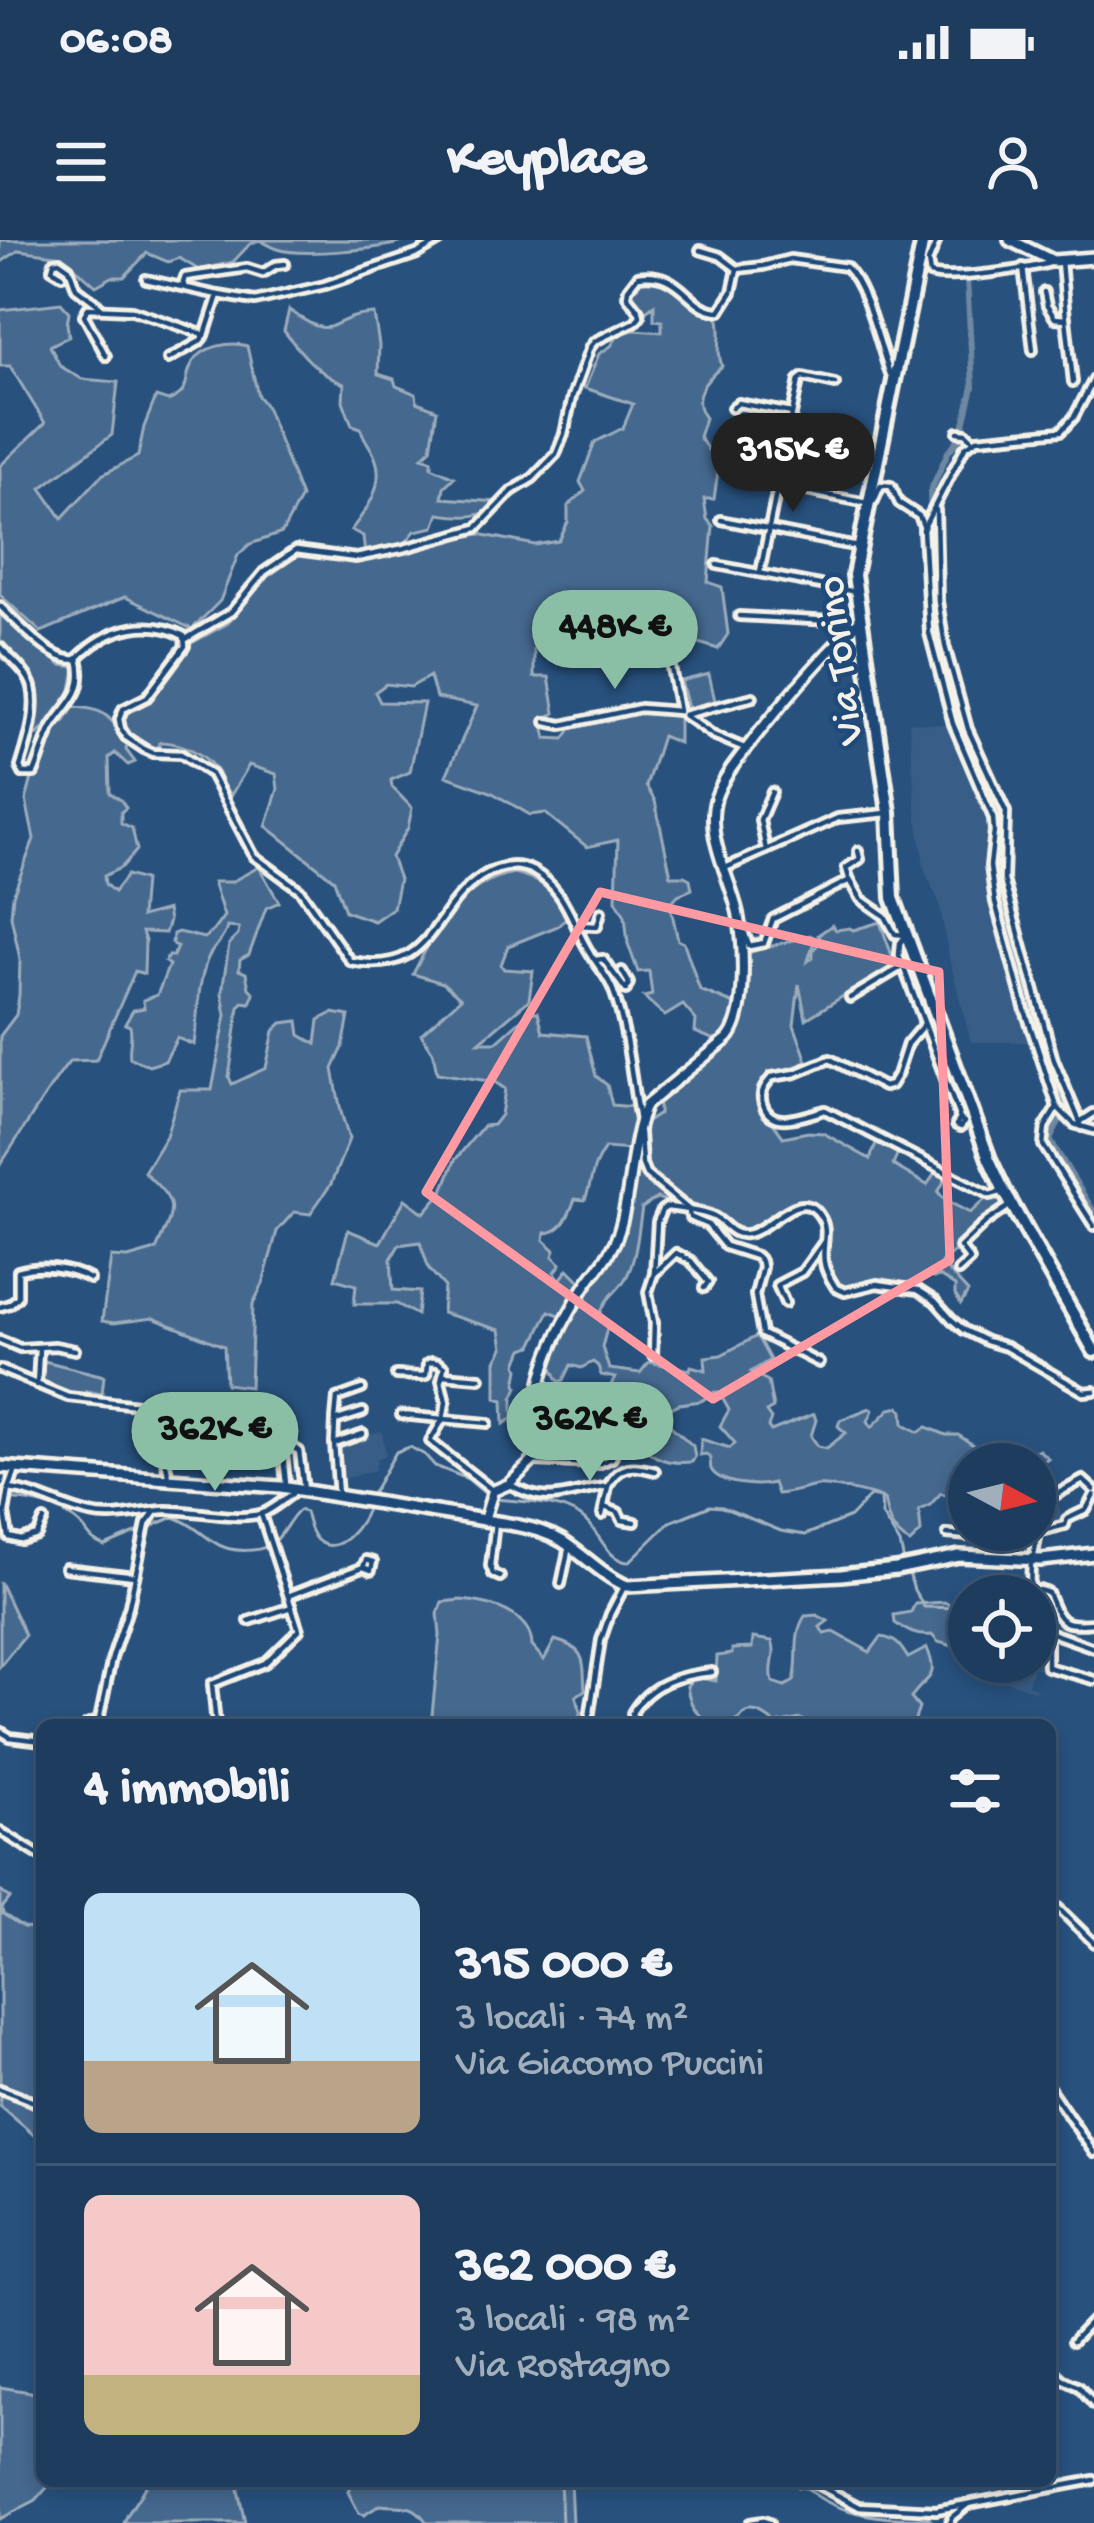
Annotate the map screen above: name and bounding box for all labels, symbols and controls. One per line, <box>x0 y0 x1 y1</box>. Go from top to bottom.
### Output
text: 06:08 <box>60 16 173 69</box>
icon: menu <box>48 129 114 195</box>
icon: person <box>980 129 1046 195</box>
text: Keyplace <box>448 130 646 194</box>
pin: 315K € <box>695 413 891 515</box>
text: 315K € <box>738 429 848 475</box>
street label: Via Torino <box>809 573 878 748</box>
pin: 448K € <box>517 590 713 692</box>
text: 448K € <box>559 606 671 652</box>
pin: 362K € <box>492 1382 688 1484</box>
pin: 362K € <box>117 1392 313 1494</box>
text: 362K € <box>533 1398 647 1444</box>
text: 362K € <box>158 1408 272 1454</box>
north arrow <box>948 1443 1056 1551</box>
map controls <box>948 1443 1056 1683</box>
button: locate <box>948 1575 1056 1683</box>
icon: filters <box>942 1758 1008 1824</box>
text: 4 immobili <box>84 1761 290 1821</box>
text: 315 000 € <box>456 1937 671 1997</box>
icon: home <box>180 1941 324 2085</box>
text: 3 locali · 74 m² <box>456 1997 688 2043</box>
text: Via Giacomo Puccini <box>456 2043 764 2089</box>
text: 362 000 € <box>456 2239 675 2299</box>
icon: home <box>180 2243 324 2387</box>
text: 3 locali · 98 m² <box>456 2299 690 2345</box>
text: Via Rostagno <box>456 2345 671 2391</box>

